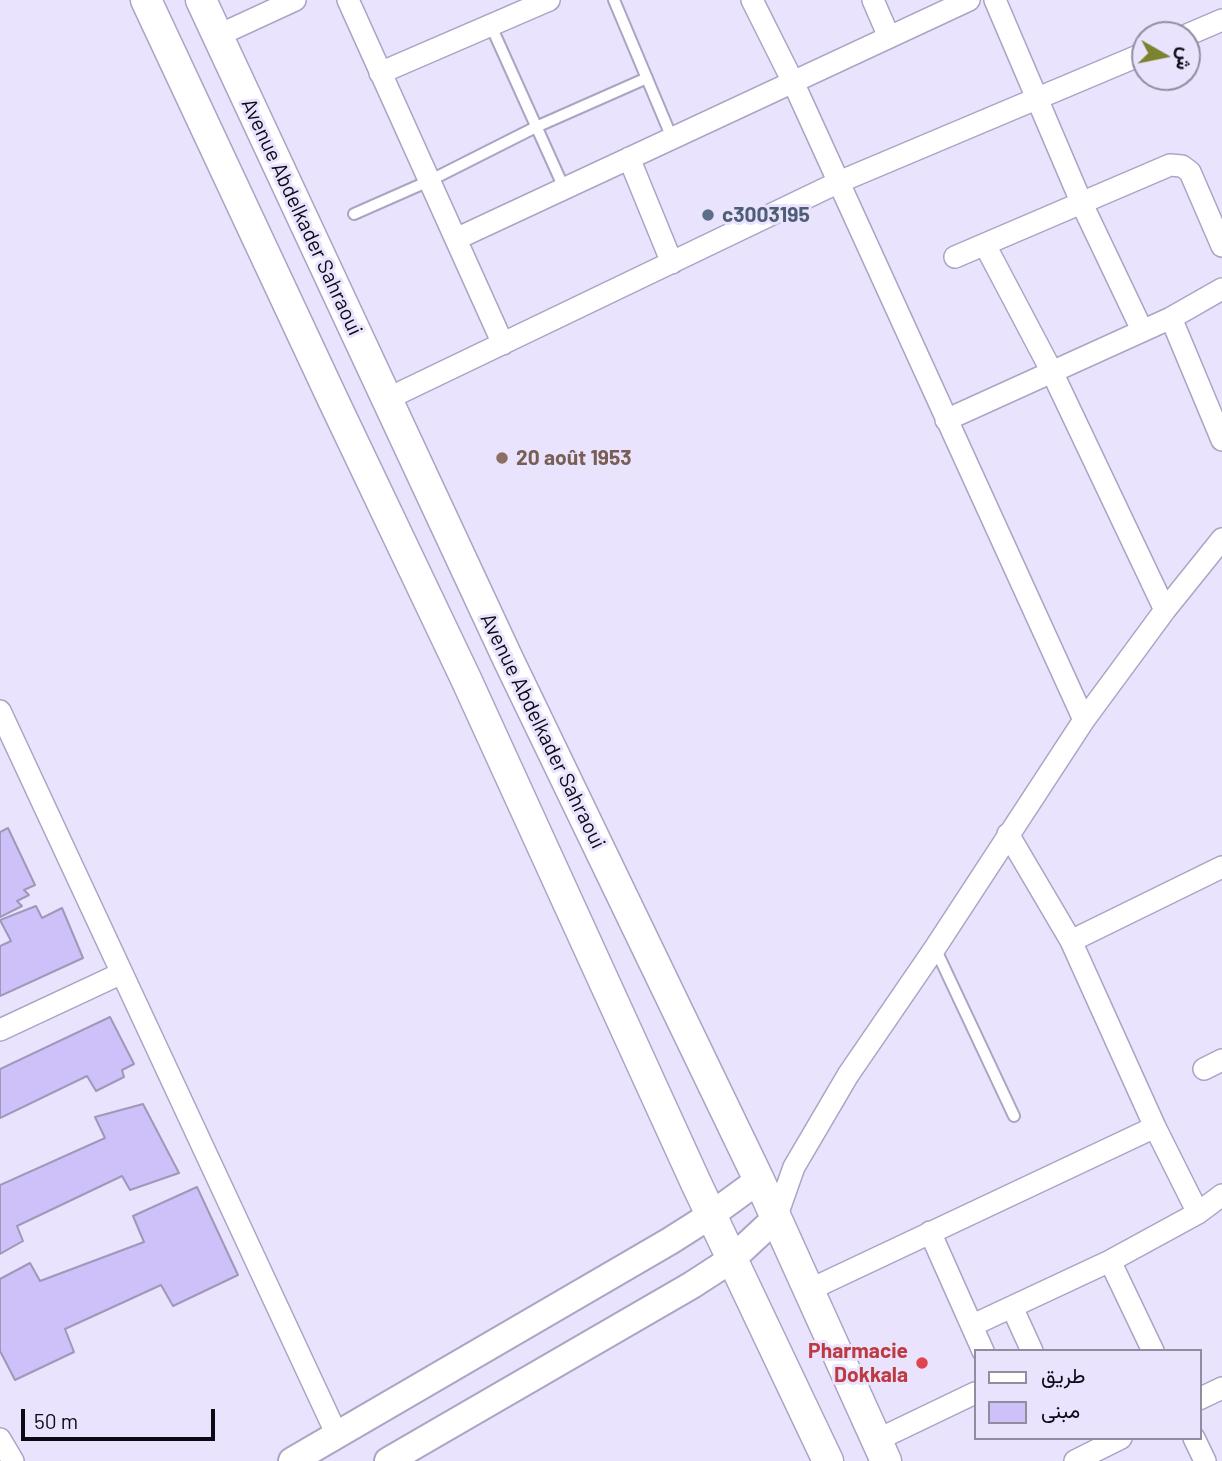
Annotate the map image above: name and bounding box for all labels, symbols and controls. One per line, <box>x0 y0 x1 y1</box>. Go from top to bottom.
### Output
north arrow <box>1131 21 1201 91</box>
text: ش <box>1172 46 1198 72</box>
street label: Avenue Abdelkader Sahraoui <box>236 94 368 340</box>
place label: c3003195 <box>722 202 810 228</box>
marker: c3003195 <box>700 207 716 223</box>
place label: 20 août 1953 <box>516 445 632 471</box>
marker: 20 août 1953 <box>494 450 510 466</box>
street label: Avenue Abdelkader Sahraoui <box>475 609 611 853</box>
place label: Pharmacie Dokkala <box>808 1338 908 1388</box>
legend <box>974 1349 1201 1440</box>
marker: Pharmacie Dokkala <box>914 1355 930 1371</box>
text: طريق <box>1041 1362 1086 1387</box>
scale bar <box>24 1394 219 1438</box>
text: مبنى <box>1041 1397 1080 1422</box>
text: 50 m <box>34 1408 78 1433</box>

